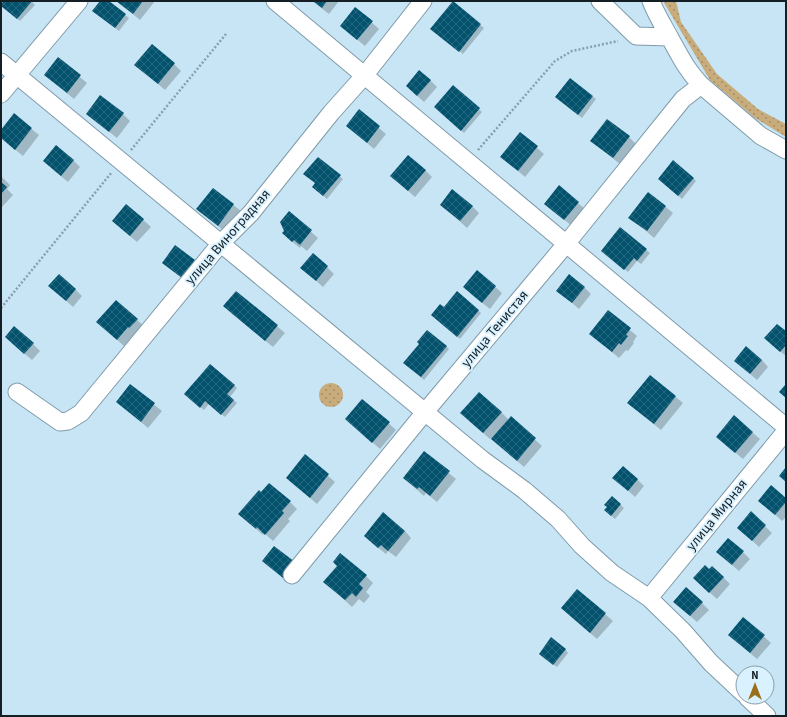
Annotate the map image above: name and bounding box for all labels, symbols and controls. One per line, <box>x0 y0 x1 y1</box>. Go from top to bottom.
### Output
street label: улица Виноградная <box>181 185 275 289</box>
street label: улица Тенистая <box>457 286 533 372</box>
street label: улица Мирная <box>682 475 752 555</box>
north arrow <box>735 665 775 705</box>
text: N <box>751 668 759 683</box>

